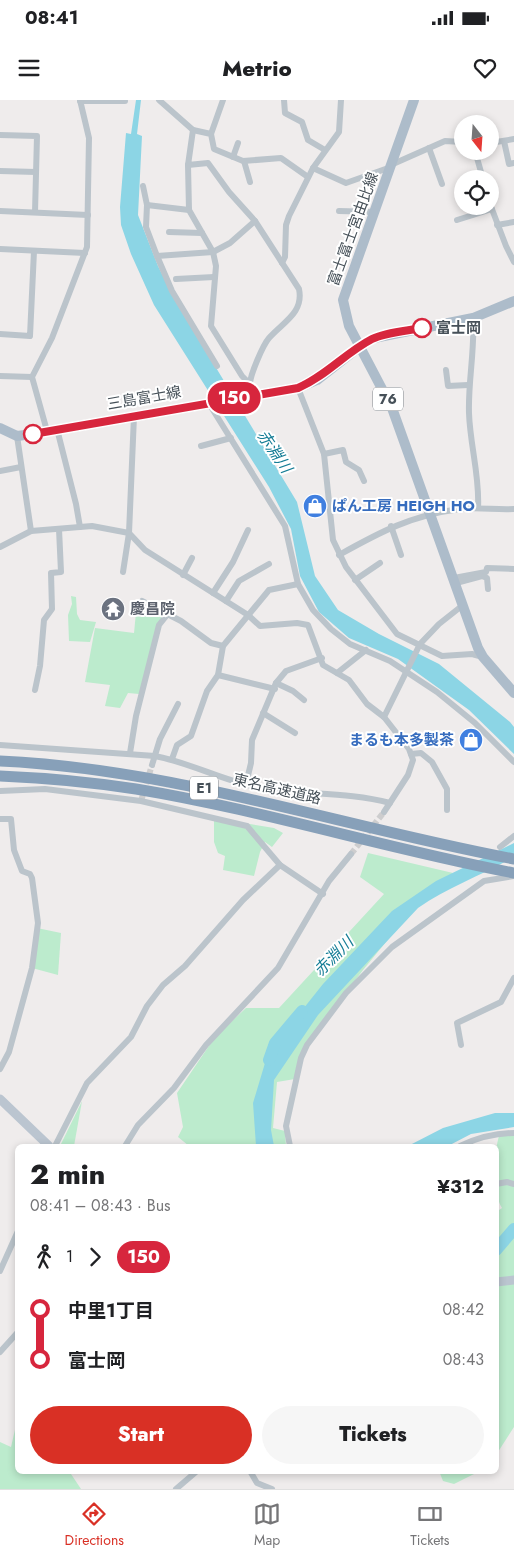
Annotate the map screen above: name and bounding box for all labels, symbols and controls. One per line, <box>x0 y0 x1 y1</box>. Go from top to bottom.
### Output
text: 08:41 <box>25 4 79 31</box>
text: Metrio <box>222 52 292 84</box>
icon: menu <box>15 54 43 82</box>
icon: heart <box>471 54 499 82</box>
north arrow <box>454 115 499 160</box>
map controls <box>454 115 499 215</box>
street label: 富士富士宮由比線 <box>322 169 384 289</box>
button: locate <box>454 170 499 215</box>
place label: 富士岡 <box>436 317 481 339</box>
marker: 富士岡 <box>412 318 432 338</box>
street label: 三島富士線 <box>105 381 183 415</box>
line badge: 150 <box>205 382 263 414</box>
text: 150 <box>218 385 250 411</box>
road number: 76 <box>373 388 403 410</box>
unlabelled marker <box>23 424 43 444</box>
water label: 赤淵川 <box>252 425 299 479</box>
shop icon: ぱん工房 HEIGH HO <box>302 493 328 519</box>
place label: ぱん工房 HEIGH HO <box>332 495 475 517</box>
temple icon: 慶昌院 <box>100 596 126 622</box>
place label: 慶昌院 <box>130 598 175 620</box>
shop icon: まるも本多製茶 <box>458 727 484 753</box>
place label: まるも本多製茶 <box>349 729 454 751</box>
street label: 東名高速道路 <box>231 768 323 810</box>
road number: E1 <box>190 776 218 800</box>
water label: 赤淵川 <box>308 930 360 981</box>
text: 2 min <box>30 1154 105 1195</box>
text: ¥312 <box>437 1173 484 1200</box>
text: 08:41 – 08:43 · Bus <box>30 1194 170 1217</box>
icon: walk <box>30 1243 58 1271</box>
icon: forward <box>81 1243 109 1271</box>
text: 150 <box>127 1244 160 1270</box>
text: 1 <box>66 1245 73 1268</box>
text: 中里1丁目 <box>68 1297 154 1324</box>
text: 08:42 <box>442 1298 484 1321</box>
text: 富士岡 <box>68 1347 125 1374</box>
text: 08:43 <box>443 1348 484 1371</box>
button: Start <box>30 1406 252 1464</box>
button: Tickets <box>262 1406 484 1464</box>
tab: Directions <box>65 1500 124 1550</box>
tab: Map <box>253 1500 281 1550</box>
tab: Tickets <box>410 1500 449 1550</box>

